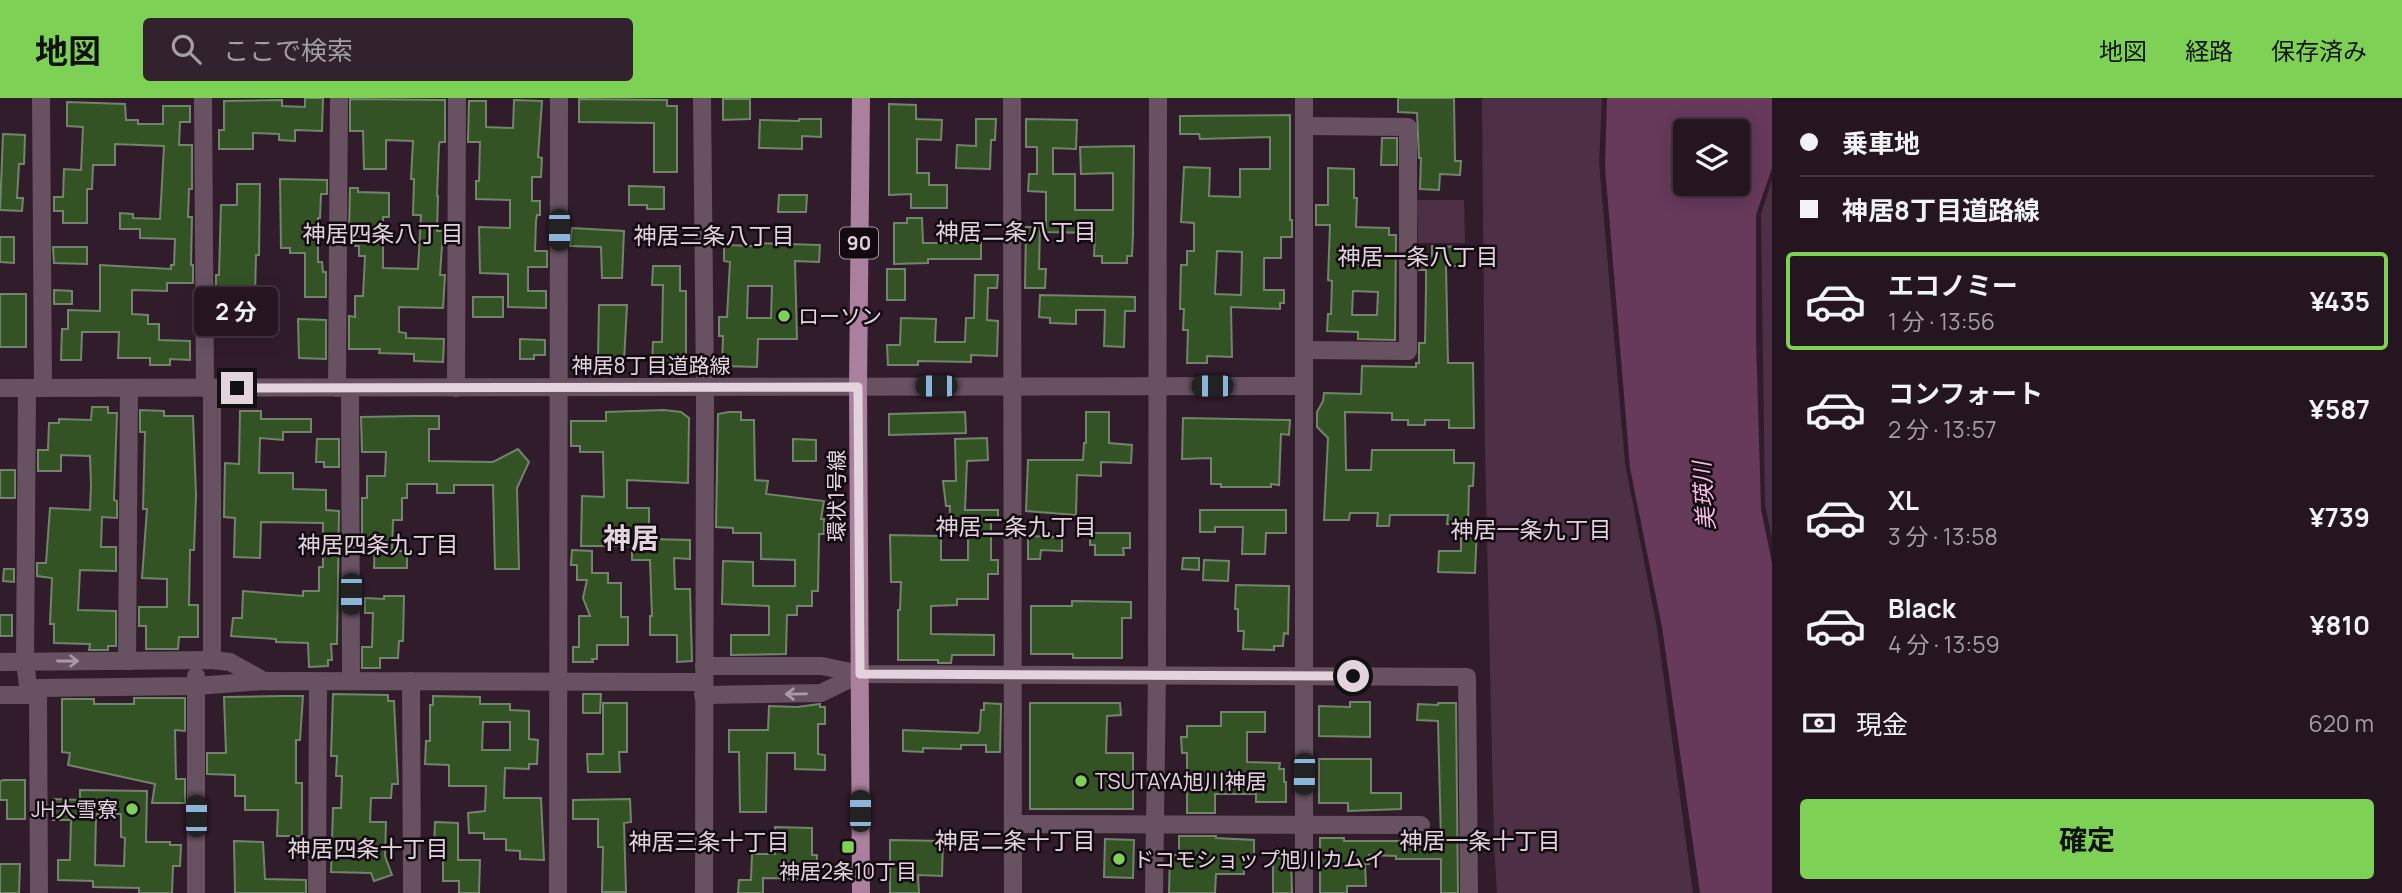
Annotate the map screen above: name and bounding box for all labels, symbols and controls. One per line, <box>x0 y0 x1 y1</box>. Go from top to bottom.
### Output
search box <box>143 18 633 81</box>
text: 地図 <box>35 28 101 73</box>
icon: search <box>167 30 205 68</box>
text: ここで検索 <box>223 32 353 68</box>
text: 地図 <box>2099 34 2147 67</box>
text: 経路 <box>2185 34 2233 67</box>
text: 保存済み <box>2271 34 2367 67</box>
map controls <box>1673 119 1750 196</box>
button: layers <box>1673 119 1750 196</box>
text: 乗車地 <box>1842 125 1920 161</box>
text: 神居8丁目道路線 <box>1842 192 2040 228</box>
car <box>549 209 570 251</box>
district label: 神居二条八丁目 <box>936 215 1097 247</box>
district label: 神居四条八丁目 <box>303 217 464 249</box>
district label: 神居三条八丁目 <box>634 219 795 251</box>
road number: 90 <box>840 228 878 258</box>
district label: 神居一条八丁目 <box>1338 240 1499 272</box>
text: エコノミー <box>1888 267 2018 303</box>
icon: car <box>1804 270 1867 333</box>
text: ¥435 <box>2310 283 2370 319</box>
callout: 2 分 <box>195 286 279 336</box>
text: 2 分 <box>215 295 257 327</box>
place label: ローソン <box>798 302 882 330</box>
text: 1 分 · 13:56 <box>1888 305 1995 337</box>
marker: ローソン <box>776 308 792 324</box>
street label: 神居8丁目道路線 <box>571 351 731 379</box>
route end <box>221 372 253 404</box>
text: コンフォート <box>1888 375 2043 411</box>
car <box>916 376 958 397</box>
car <box>1192 376 1234 397</box>
icon: car <box>1804 378 1867 441</box>
text: ¥587 <box>2309 391 2370 427</box>
text: 2 分 · 13:57 <box>1888 413 1997 445</box>
street label: 環状1号線 <box>822 450 850 542</box>
water label: 美瑛川 <box>1684 457 1721 532</box>
text: XL <box>1888 482 1919 518</box>
icon: car <box>1804 486 1867 549</box>
text: ¥739 <box>2309 499 2370 535</box>
district label: 神居二条九丁目 <box>936 510 1097 542</box>
district label: 神居一条九丁目 <box>1451 513 1612 545</box>
district label: 神居 <box>603 518 659 556</box>
text: 3 分 · 13:58 <box>1888 520 1998 552</box>
district label: 神居四条九丁目 <box>298 528 459 560</box>
car <box>341 573 362 615</box>
text: Black <box>1888 590 1956 626</box>
icon: car <box>1804 594 1867 657</box>
text: ¥810 <box>2310 607 2370 643</box>
text: 4 分 · 13:59 <box>1888 628 2000 660</box>
one-way arrow <box>56 654 79 668</box>
route start <box>1337 660 1369 692</box>
one-way arrow <box>785 687 808 700</box>
icon: cash <box>1800 704 1838 742</box>
text: 現金 <box>1856 706 1908 742</box>
text: 620 m <box>2308 707 2374 739</box>
car <box>1294 753 1315 795</box>
place label: TSUTAYA旭川神居 <box>1095 767 1267 795</box>
marker: TSUTAYA旭川神居 <box>1073 773 1089 789</box>
car <box>850 790 871 832</box>
place label: JH大雪寮 <box>31 795 118 823</box>
car <box>186 795 207 837</box>
button: 確定 <box>1800 799 2374 879</box>
marker: JH大雪寮 <box>124 801 140 817</box>
district label: 神居二条十丁目 <box>935 824 1096 856</box>
district label: 神居一条十丁目 <box>1400 824 1561 856</box>
district label: 神居三条十丁目 <box>629 825 790 857</box>
district label: 神居四条十丁目 <box>288 832 449 864</box>
marker: 神居2条10丁目 <box>840 839 856 855</box>
place label: ドコモショップ旭川カムイ <box>1133 845 1385 873</box>
marker: ドコモショップ旭川カムイ <box>1111 851 1127 867</box>
place label: 神居2条10丁目 <box>779 857 917 885</box>

